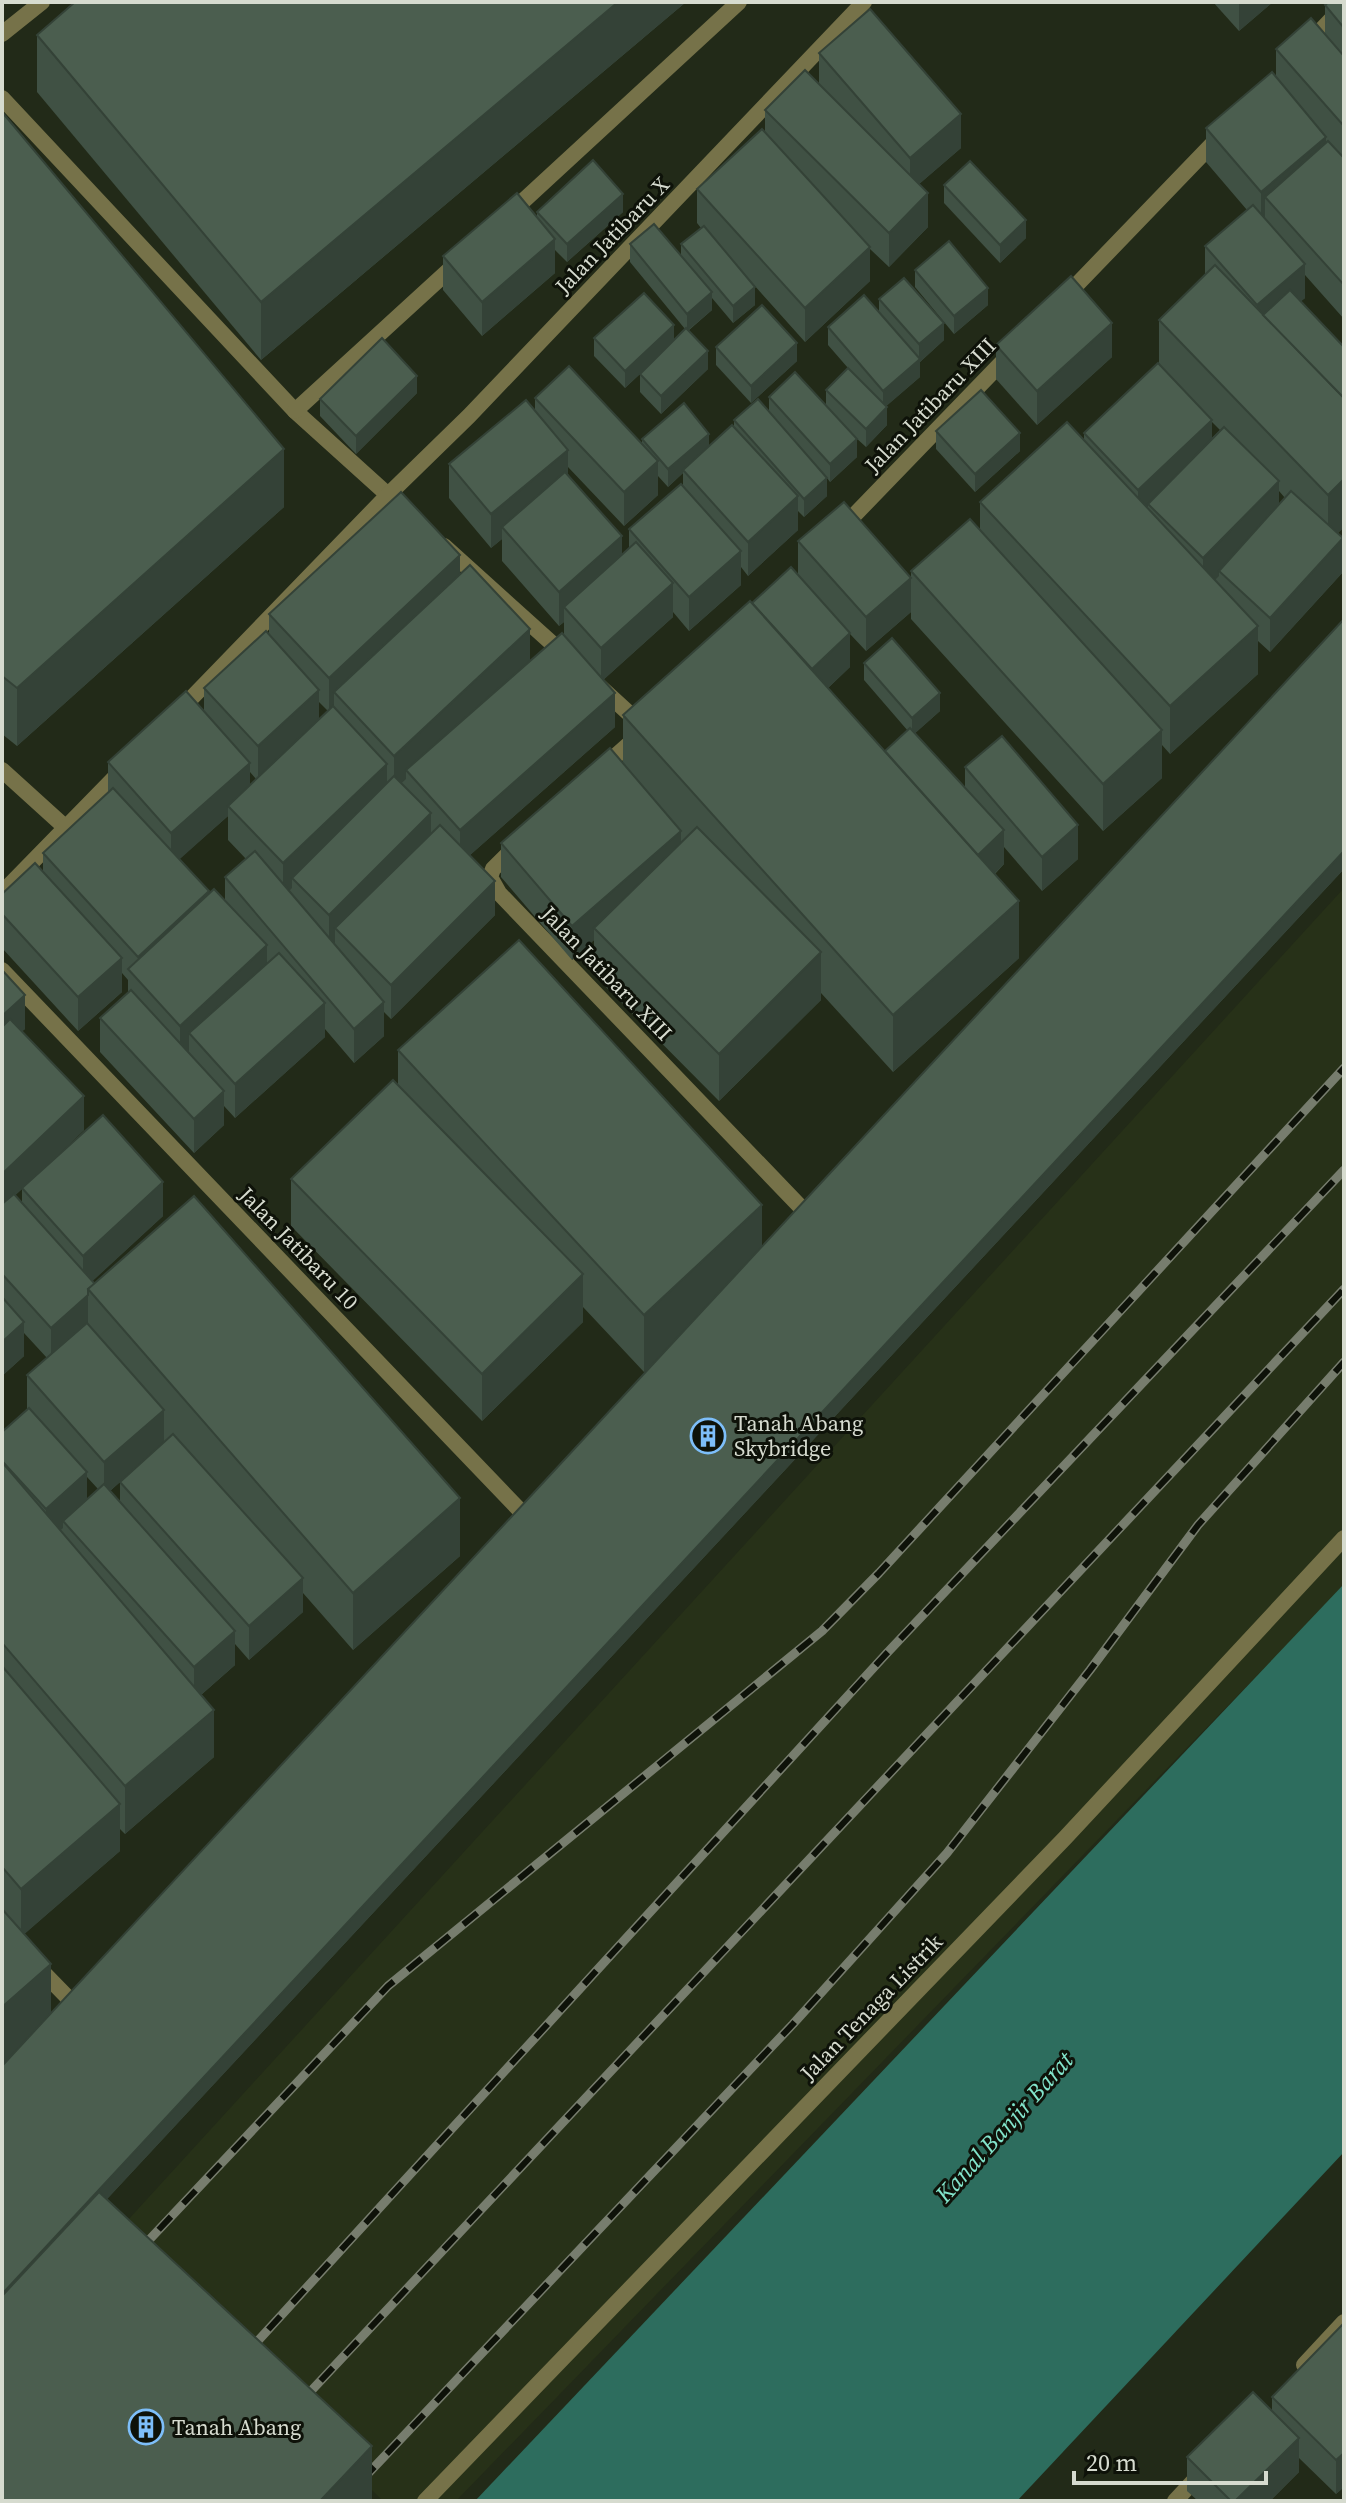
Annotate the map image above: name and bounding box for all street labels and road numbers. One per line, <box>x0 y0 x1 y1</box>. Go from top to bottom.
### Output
street label: Jalan Jatibaru X <box>548 169 676 301</box>
street label: Jalan Jatibaru XIII <box>857 331 1002 480</box>
street label: Jalan Jatibaru XIII <box>534 898 679 1047</box>
street label: Jalan Jatibaru 10 <box>232 1179 365 1316</box>
street label: Jalan Tenaga Listrik <box>792 1926 950 2088</box>

